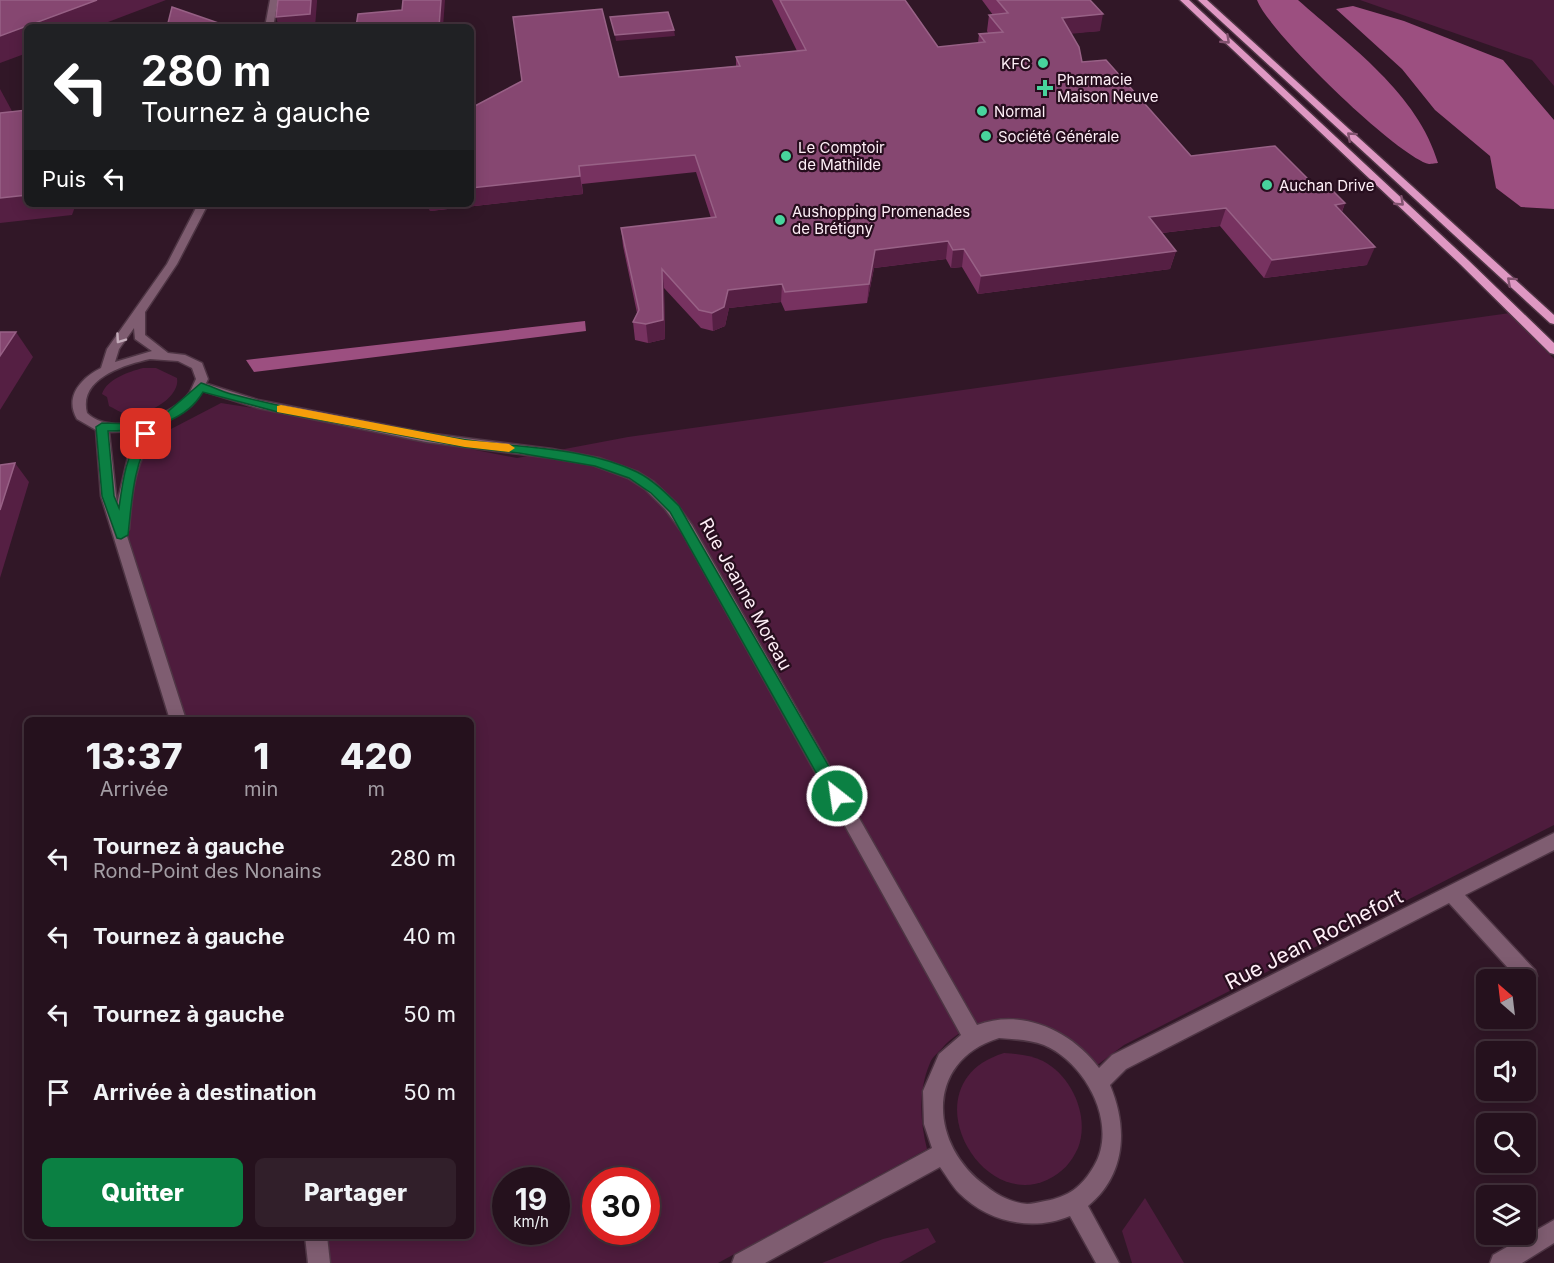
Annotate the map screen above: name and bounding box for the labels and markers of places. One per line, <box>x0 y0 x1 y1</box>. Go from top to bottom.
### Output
place label: KFC <box>1001 54 1031 73</box>
marker: KFC <box>1036 56 1050 70</box>
place label: Pharmacie Maison Neuve <box>1057 70 1158 106</box>
marker: Pharmacie Maison Neuve <box>1038 81 1052 95</box>
place label: Normal <box>994 102 1045 121</box>
marker: Normal <box>975 104 989 118</box>
place label: Société Générale <box>998 127 1119 146</box>
marker: Société Générale <box>979 129 993 143</box>
place label: Le Comptoir de Mathilde <box>798 138 885 174</box>
marker: Le Comptoir de Mathilde <box>779 149 793 163</box>
place label: Auchan Drive <box>1279 176 1374 195</box>
marker: Auchan Drive <box>1260 178 1274 192</box>
place label: Aushopping Promenades de Brétigny <box>792 202 970 238</box>
marker: Aushopping Promenades de Brétigny <box>773 213 787 227</box>
pin <box>120 408 171 459</box>

